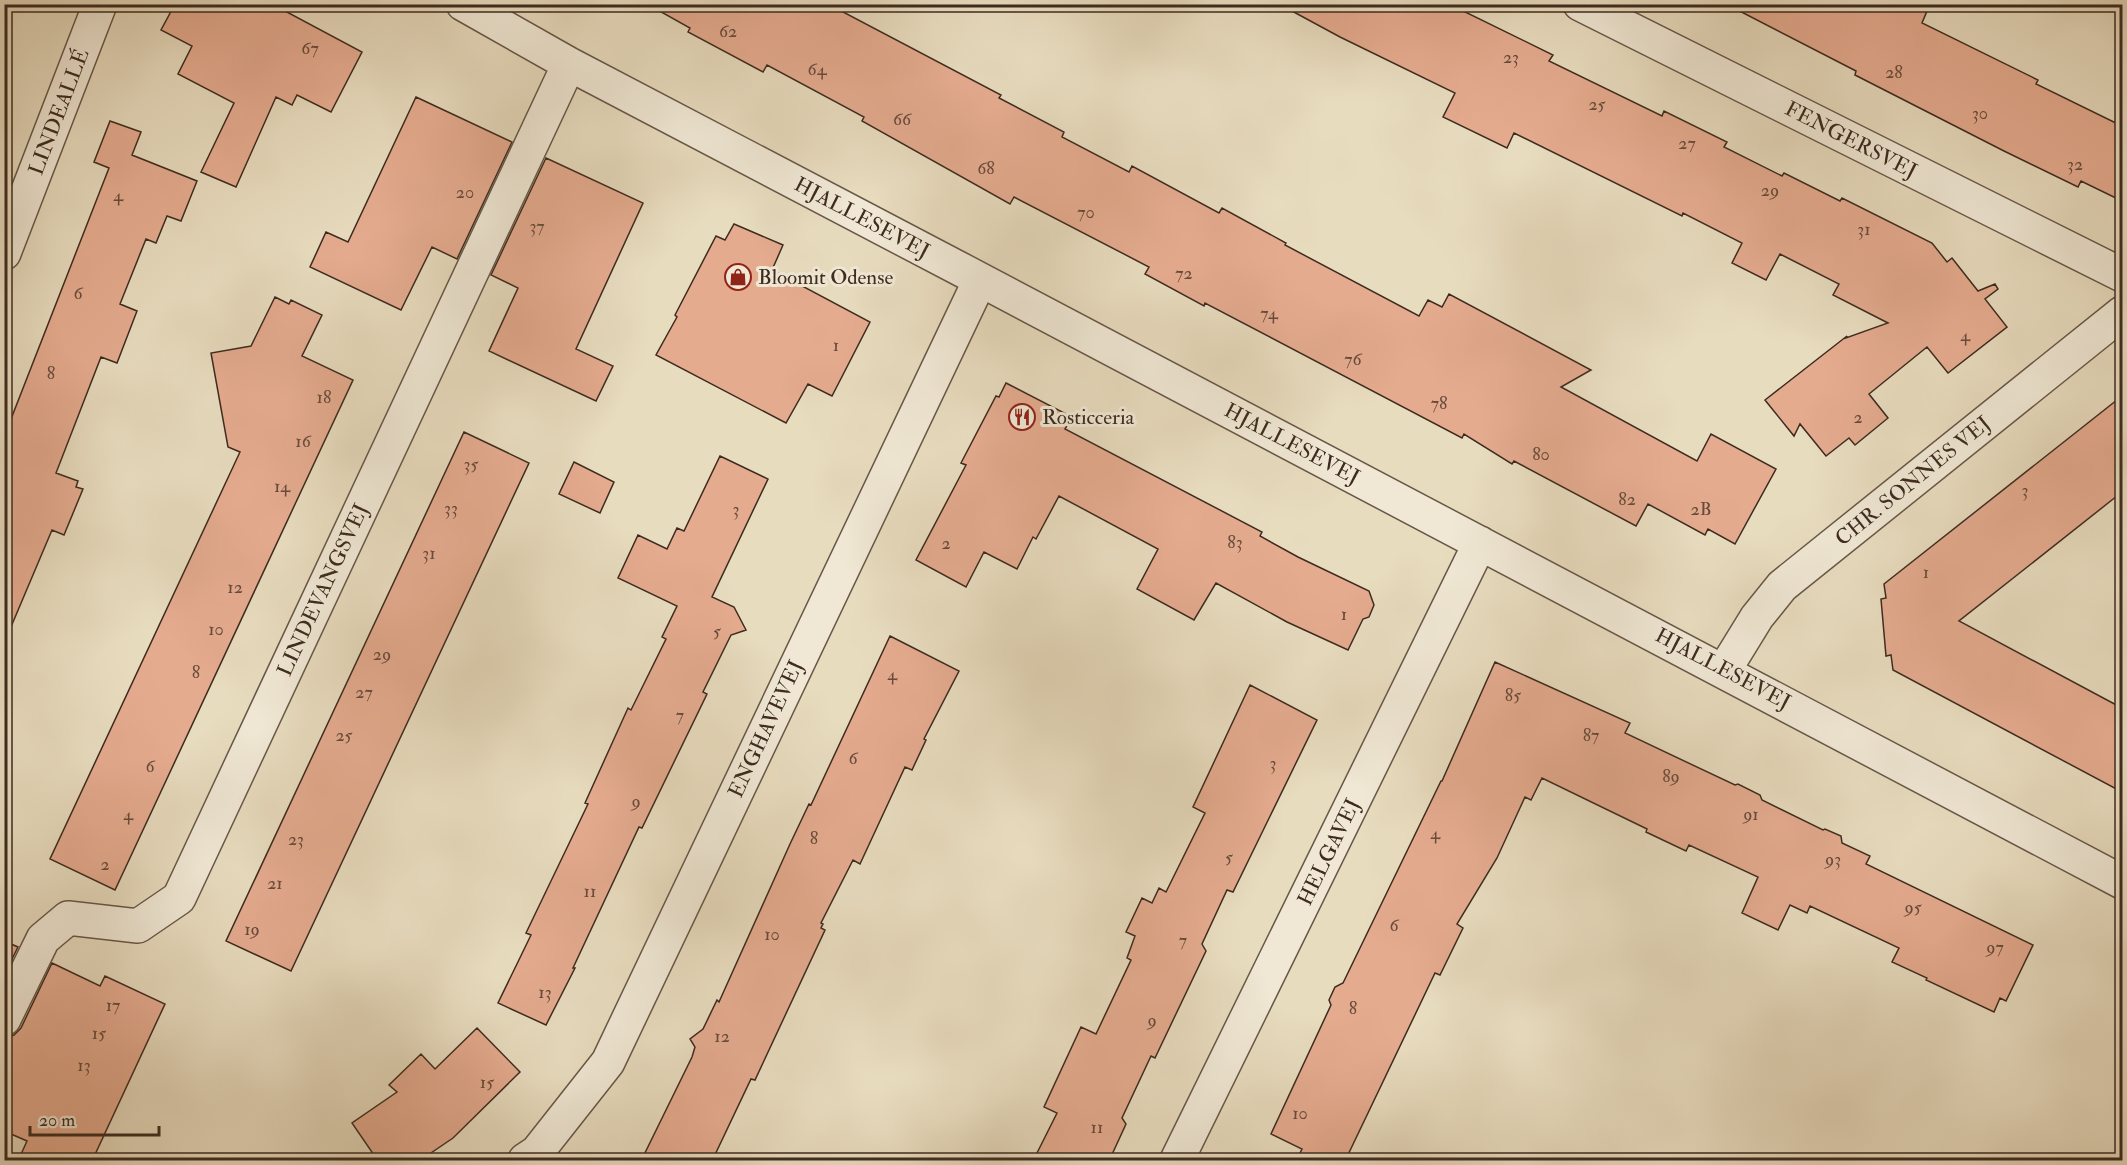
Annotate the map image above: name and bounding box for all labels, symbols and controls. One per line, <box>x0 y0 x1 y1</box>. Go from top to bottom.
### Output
house number: 62 <box>719 20 737 43</box>
house number: 67 <box>301 37 319 60</box>
street label: LINDEALLÉ <box>22 45 96 179</box>
house number: 23 <box>1503 46 1519 69</box>
house number: 64 <box>808 58 828 81</box>
house number: 28 <box>1885 61 1903 84</box>
house number: 25 <box>1589 93 1606 116</box>
street label: FENGERSVEJ <box>1780 95 1922 185</box>
house number: 30 <box>1972 102 1988 125</box>
house number: 66 <box>893 108 912 131</box>
house number: 27 <box>1678 132 1696 155</box>
house number: 32 <box>2067 153 2083 176</box>
house number: 68 <box>977 157 995 180</box>
street label: HJALLESEVEJ <box>790 171 934 265</box>
house number: 29 <box>1761 179 1779 202</box>
house number: 20 <box>456 181 474 204</box>
house number: 4 <box>113 184 124 207</box>
house number: 70 <box>1077 201 1095 224</box>
house number: 37 <box>529 215 545 238</box>
house number: 31 <box>1857 218 1871 241</box>
shop icon: Bloomit Odense <box>723 262 753 292</box>
house number: 72 <box>1175 262 1193 285</box>
place label: Bloomit Odense <box>758 264 893 291</box>
house number: 6 <box>73 282 83 305</box>
house number: 74 <box>1260 302 1279 325</box>
house number: 4 <box>1960 324 1971 347</box>
house number: 1 <box>833 334 839 357</box>
house number: 76 <box>1344 348 1363 371</box>
house number: 8 <box>47 362 55 385</box>
house number: 18 <box>317 386 331 409</box>
house number: 78 <box>1431 392 1447 415</box>
street label: HJALLESEVEJ <box>1220 397 1364 491</box>
restaurant icon: Rosticceria <box>1007 402 1037 432</box>
place label: Rosticceria <box>1042 404 1134 431</box>
house number: 2 <box>1853 406 1863 429</box>
street label: CHR. SONNES VEJ <box>1830 410 1996 552</box>
house number: 16 <box>295 430 312 453</box>
house number: 80 <box>1532 443 1550 466</box>
house number: 35 <box>464 453 478 476</box>
house number: 14 <box>274 475 291 498</box>
house number: 3 <box>2022 479 2028 502</box>
house number: 82 <box>1618 488 1636 511</box>
house number: 33 <box>444 497 458 520</box>
house number: 3 <box>733 498 739 521</box>
house number: 2B <box>1691 498 1711 521</box>
street label: LINDEVANGSVEJ <box>271 499 375 681</box>
house number: 83 <box>1227 531 1243 554</box>
house number: 2 <box>941 532 951 555</box>
house number: 31 <box>422 542 436 565</box>
house number: 1 <box>1923 561 1929 584</box>
house number: 12 <box>227 576 243 599</box>
house number: 1 <box>1341 603 1347 626</box>
house number: 10 <box>208 618 224 641</box>
house number: 5 <box>713 620 721 643</box>
street label: HJALLESEVEJ <box>1651 622 1795 716</box>
house number: 29 <box>373 643 391 666</box>
street label: ENGHAVEVEJ <box>722 656 810 802</box>
house number: 8 <box>192 661 200 684</box>
house number: 4 <box>887 663 898 686</box>
house number: 27 <box>355 681 373 704</box>
house number: 85 <box>1505 684 1521 707</box>
house number: 7 <box>676 704 684 727</box>
house number: 25 <box>336 724 353 747</box>
house number: 87 <box>1583 724 1599 747</box>
house number: 6 <box>848 747 858 770</box>
house number: 3 <box>1270 752 1276 775</box>
house number: 6 <box>145 755 155 778</box>
house number: 89 <box>1662 765 1680 788</box>
house number: 9 <box>629 790 641 813</box>
street label: HELGAVEJ <box>1291 794 1367 910</box>
house number: 4 <box>123 803 134 826</box>
house number: 91 <box>1741 803 1759 826</box>
house number: 4 <box>1430 822 1441 845</box>
house number: 8 <box>810 827 818 850</box>
house number: 23 <box>288 828 304 851</box>
house number: 5 <box>1225 846 1233 869</box>
house number: 93 <box>1823 848 1841 871</box>
house number: 2 <box>100 853 110 876</box>
house number: 21 <box>267 872 283 895</box>
house number: 11 <box>584 880 596 903</box>
house number: 95 <box>1902 896 1922 919</box>
house number: 6 <box>1389 914 1399 937</box>
house number: 19 <box>244 918 260 941</box>
house number: 10 <box>764 923 780 946</box>
house number: 7 <box>1179 929 1187 952</box>
house number: 97 <box>1984 936 2004 959</box>
house number: 13 <box>538 981 552 1004</box>
house number: 17 <box>106 994 120 1017</box>
house number: 8 <box>1349 997 1357 1020</box>
house number: 9 <box>1145 1009 1157 1032</box>
house number: 15 <box>92 1022 106 1045</box>
house number: 12 <box>714 1025 730 1048</box>
house number: 13 <box>77 1054 91 1077</box>
house number: 15 <box>480 1071 494 1094</box>
scale bar <box>30 1099 159 1137</box>
house number: 10 <box>1292 1102 1308 1125</box>
text: 20 m <box>39 1109 75 1132</box>
house number: 11 <box>1091 1116 1103 1139</box>

